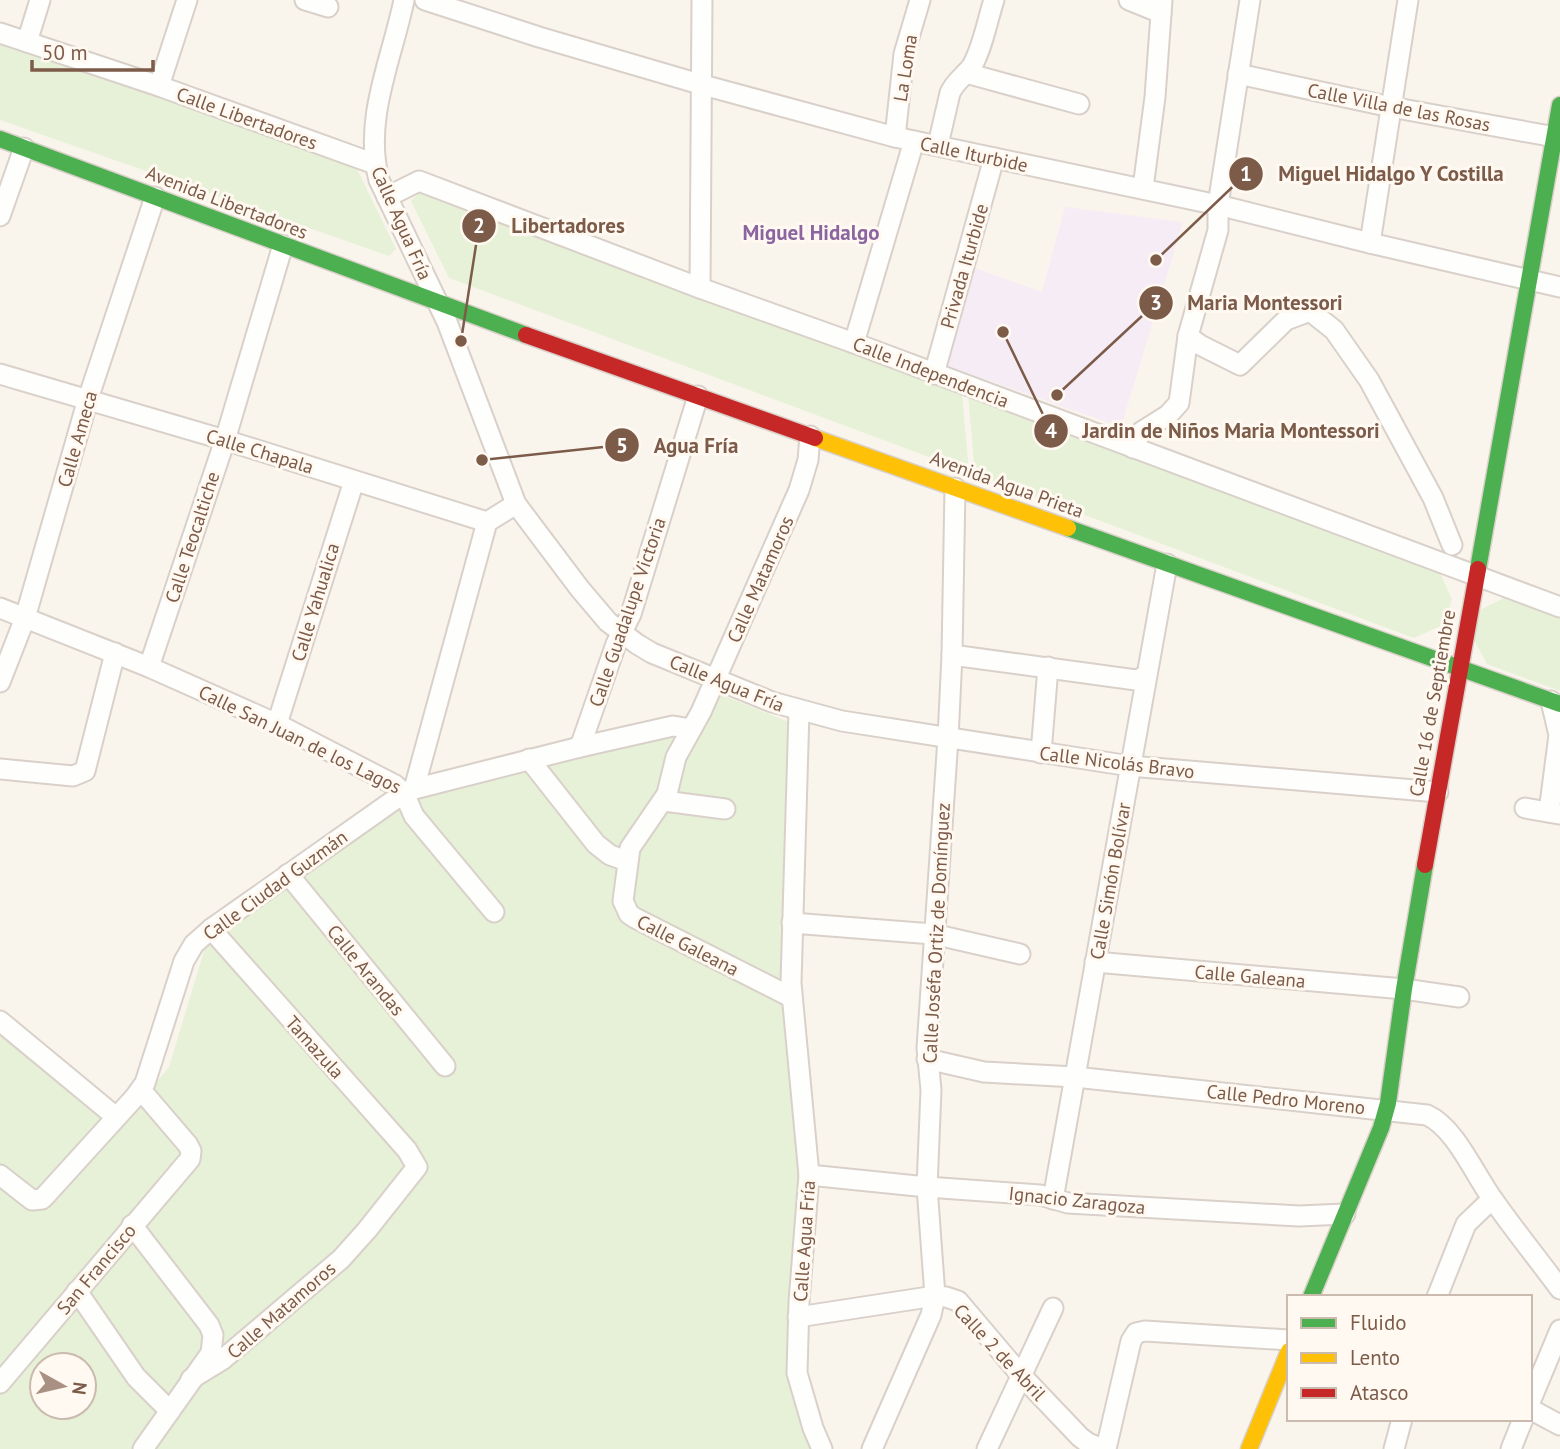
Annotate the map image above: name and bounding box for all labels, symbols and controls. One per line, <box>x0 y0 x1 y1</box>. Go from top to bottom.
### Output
scale bar <box>32 28 152 72</box>
street label: La Loma <box>888 33 922 103</box>
text: 50 m <box>42 39 88 66</box>
street label: Calle Villa de las Rosas <box>1306 78 1492 136</box>
street label: Calle Libertadores <box>173 81 321 155</box>
street label: Calle Iturbide <box>918 131 1030 177</box>
callout: Miguel Hidalgo Y Costilla <box>1229 153 1518 195</box>
street label: Avenida Libertadores <box>143 160 311 244</box>
text: 1 <box>1240 160 1252 187</box>
text: Miguel Hidalgo Y Costilla <box>1278 160 1504 187</box>
street label: Calle Agua Fría <box>366 162 438 284</box>
street label: Privada Iturbide <box>935 201 993 331</box>
callout: Libertadores <box>462 205 638 247</box>
text: 2 <box>473 212 485 239</box>
text: Libertadores <box>511 212 625 239</box>
district label: Miguel Hidalgo <box>743 219 879 246</box>
callout: Maria Montessori <box>1139 282 1357 324</box>
text: 3 <box>1150 289 1162 316</box>
text: Maria Montessori <box>1187 289 1343 316</box>
street label: Calle Independencia <box>850 331 1012 413</box>
street label: Calle Ameca <box>52 388 102 490</box>
callout: Jardin de Niños Maria Montessori <box>1034 410 1394 452</box>
text: 4 <box>1045 417 1057 444</box>
text: Jardin de Niños Maria Montessori <box>1081 417 1380 444</box>
street label: Calle Chapala <box>203 423 317 479</box>
callout: Agua Fría <box>604 424 752 466</box>
text: 5 <box>616 432 628 459</box>
text: Agua Fría <box>654 432 738 459</box>
street label: Avenida Agua Prieta <box>927 445 1087 523</box>
street label: Calle Teocaltiche <box>159 468 225 606</box>
street label: Calle Matamoros <box>721 512 799 646</box>
street label: Calle Guadalupe Victoria <box>583 514 671 710</box>
street label: Calle Yahualica <box>286 540 344 664</box>
street label: Calle 16 de Septiembre <box>1404 608 1460 798</box>
street label: Calle Agua Fría <box>666 649 788 717</box>
street label: Calle San Juan de los Lagos <box>195 679 405 799</box>
street label: Calle Nicolás Bravo <box>1038 741 1196 783</box>
street label: Calle Simón Bolívar <box>1084 800 1136 961</box>
street label: Calle Joséfa Ortiz de Domínguez <box>917 802 955 1064</box>
street label: Calle Ciudad Guzmán <box>198 825 352 945</box>
street label: Calle Galeana <box>633 909 743 981</box>
street label: Calle Arandas <box>322 920 410 1020</box>
street label: Calle Galeana <box>1194 959 1306 993</box>
street label: Tamazula <box>280 1011 350 1083</box>
street label: Calle Pedro Moreno <box>1206 1079 1366 1119</box>
street label: Calle Agua Fría <box>788 1179 820 1303</box>
street label: Ignacio Zaragoza <box>1007 1181 1147 1219</box>
street label: San Francisco <box>51 1219 141 1319</box>
street label: Calle Matamoros <box>222 1256 340 1364</box>
legend <box>1287 1295 1532 1421</box>
street label: Calle 2 de Abril <box>949 1298 1051 1406</box>
text: Fluido <box>1350 1309 1407 1336</box>
text: Lento <box>1350 1344 1400 1371</box>
north arrow <box>28 1351 98 1421</box>
text: Atasco <box>1350 1379 1409 1406</box>
text: N <box>67 1381 93 1396</box>

